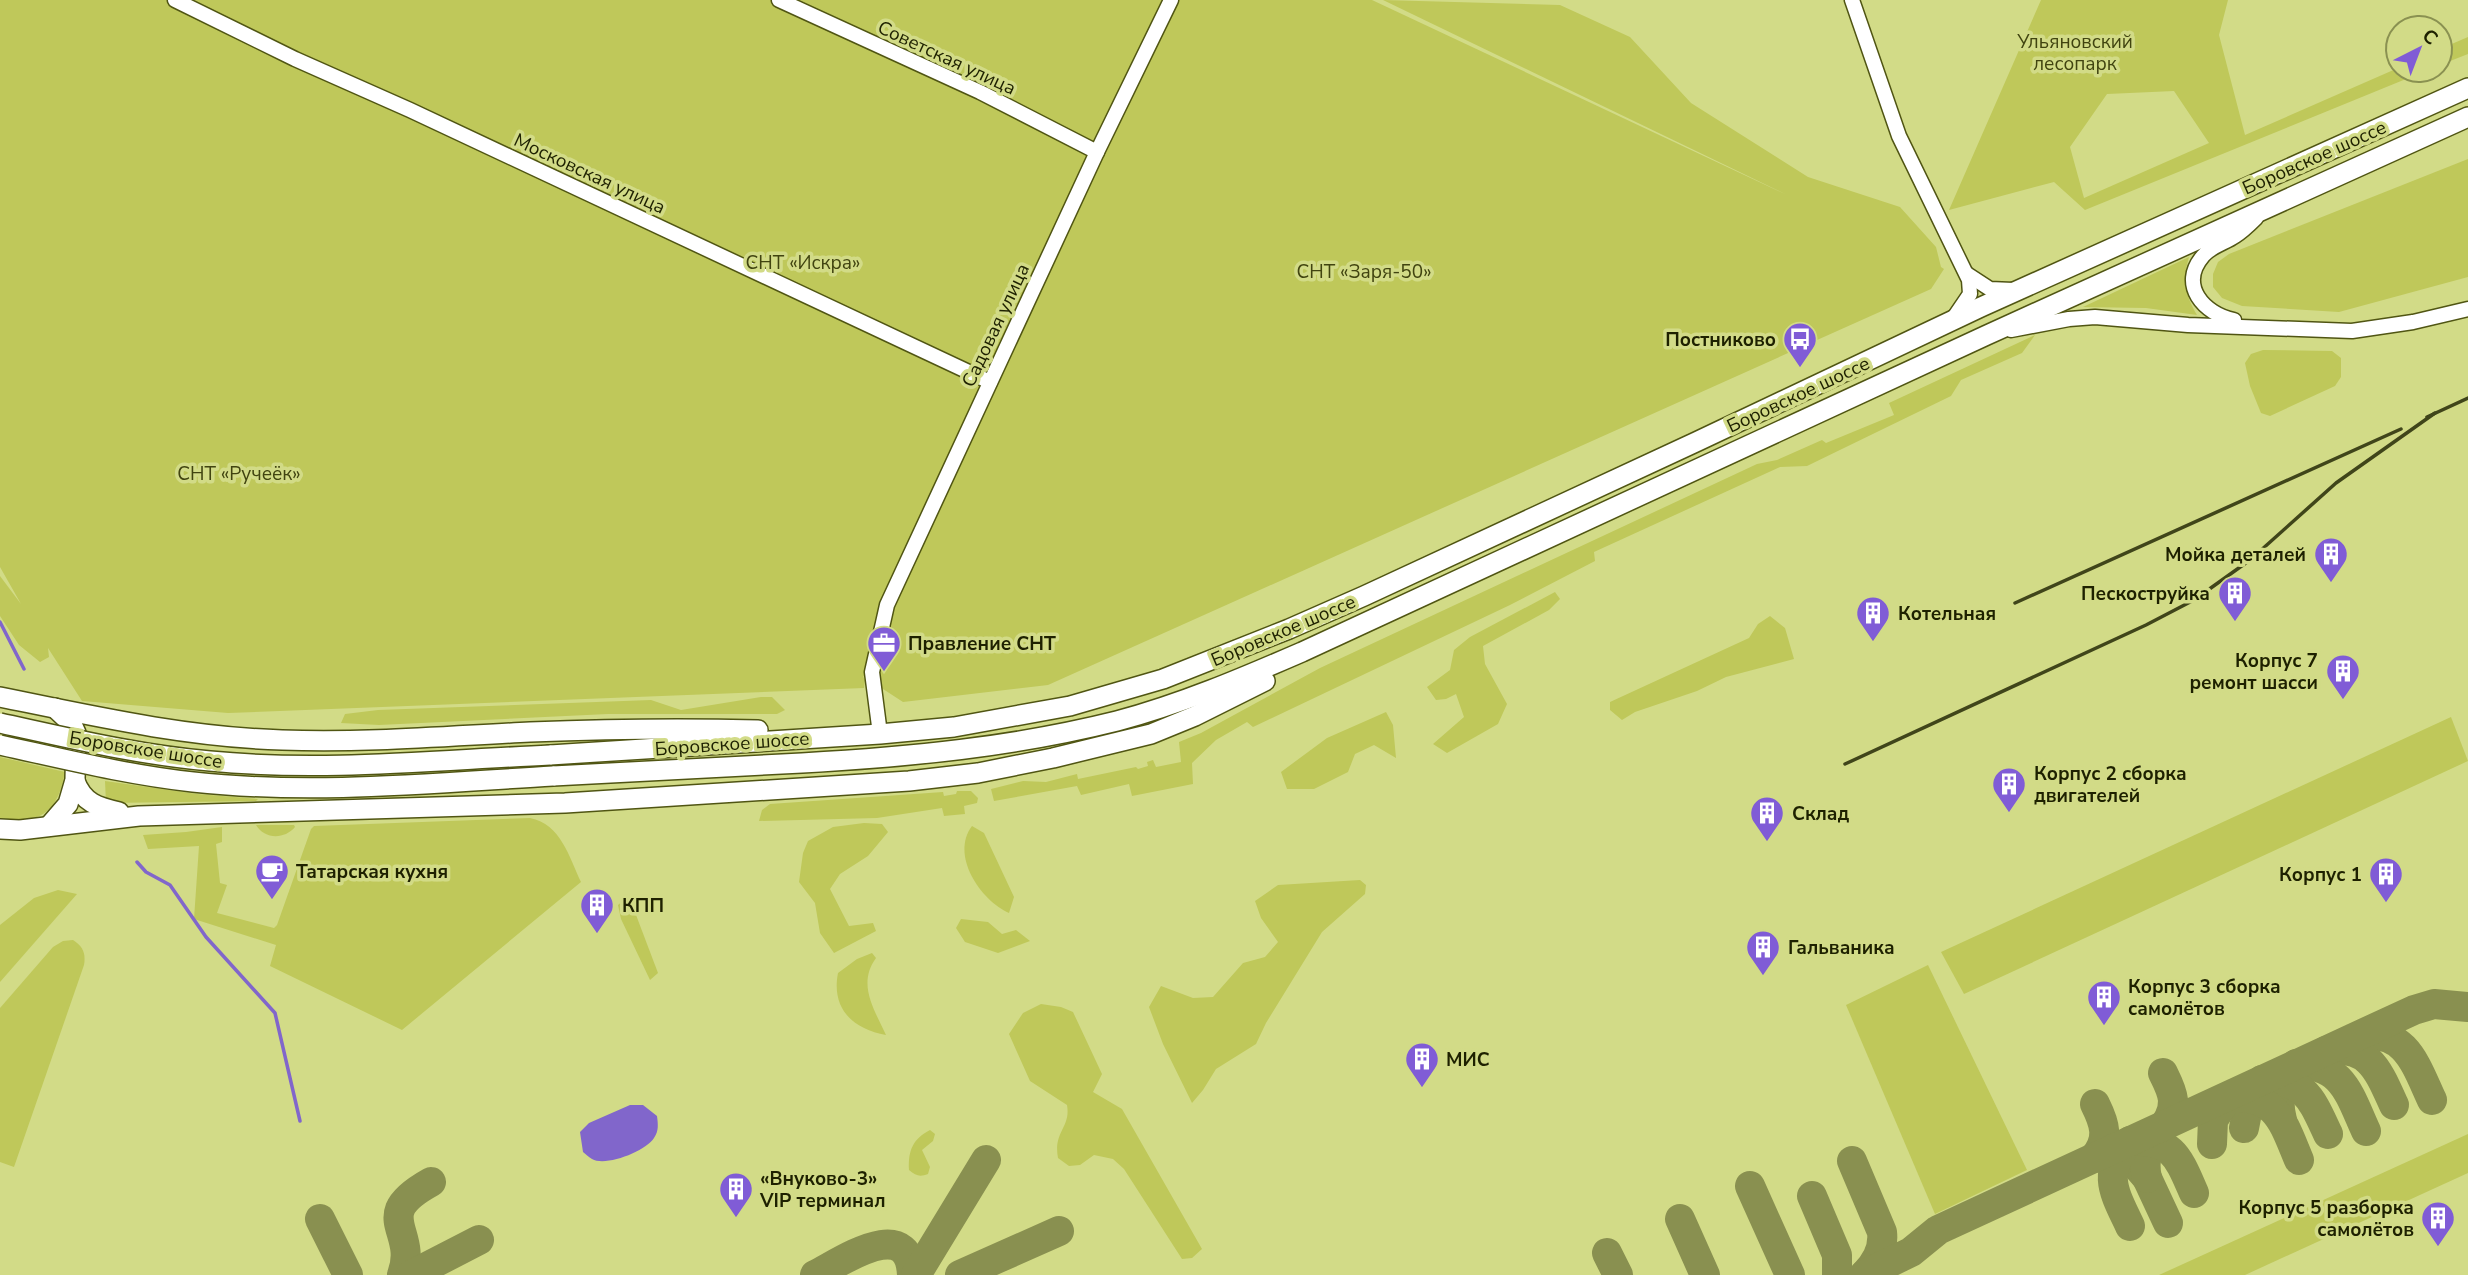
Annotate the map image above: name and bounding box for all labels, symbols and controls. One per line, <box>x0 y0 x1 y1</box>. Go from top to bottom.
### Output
street label: Советская улица <box>873 14 1020 101</box>
north arrow <box>2384 14 2454 84</box>
text: С <box>2416 23 2443 51</box>
park label: Ульяновский лесопарк <box>2016 29 2133 77</box>
street label: Боровское шоссе <box>2238 115 2390 201</box>
street label: Московская улица <box>510 127 670 220</box>
park label: СНТ «Искра» <box>746 250 860 276</box>
street label: Садовая улица <box>956 259 1036 391</box>
park label: СНТ «Заря-50» <box>1296 259 1432 285</box>
bus stop icon: Постниково <box>1781 320 1819 369</box>
place label: Постниково <box>1665 327 1776 353</box>
street label: Боровское шоссе <box>1723 350 1874 439</box>
park label: СНТ «Ручеёк» <box>177 461 301 487</box>
building icon: Мойка деталей <box>2312 535 2350 584</box>
place label: Мойка деталей <box>2165 542 2306 568</box>
building icon: Пескоструйка <box>2216 574 2254 623</box>
place label: Пескоструйка <box>2081 581 2210 607</box>
street label: Боровское шоссе <box>1207 589 1360 673</box>
building icon: Котельная <box>1854 594 1892 643</box>
place label: Котельная <box>1898 601 1996 627</box>
office icon: Правление СНТ <box>865 624 903 673</box>
place label: Правление СНТ <box>908 631 1056 657</box>
place label: Корпус 7 ремонт шасси <box>2189 648 2318 696</box>
building icon: Корпус 7 ремонт шасси <box>2324 652 2362 701</box>
street label: Боровское шоссе <box>67 725 224 775</box>
street label: Боровское шоссе <box>654 726 810 762</box>
place label: Корпус 2 сборка двигателей <box>2034 761 2187 809</box>
building icon: Корпус 2 сборка двигателей <box>1990 765 2028 814</box>
building icon: Склад <box>1748 794 1786 843</box>
place label: Склад <box>1792 801 1850 827</box>
cafe icon: Татарская кухня <box>253 852 291 901</box>
building icon: Корпус 1 <box>2367 855 2405 904</box>
place label: Татарская кухня <box>296 859 448 885</box>
place label: Корпус 1 <box>2279 862 2362 888</box>
building icon: КПП <box>578 886 616 935</box>
place label: КПП <box>622 893 664 919</box>
building icon: Гальваника <box>1744 928 1782 977</box>
place label: Гальваника <box>1788 935 1895 961</box>
place label: Корпус 3 сборка самолётов <box>2128 974 2281 1022</box>
building icon: Корпус 3 сборка самолётов <box>2085 978 2123 1027</box>
building icon: МИС <box>1403 1040 1441 1089</box>
place label: МИС <box>1446 1047 1490 1073</box>
place label: «Внуково-3» VIP терминал <box>759 1166 886 1214</box>
building icon: «Внуково-3» VIP терминал <box>717 1170 755 1219</box>
place label: Корпус 5 разборка самолётов <box>2238 1195 2414 1243</box>
building icon: Корпус 5 разборка самолётов <box>2419 1199 2457 1248</box>

